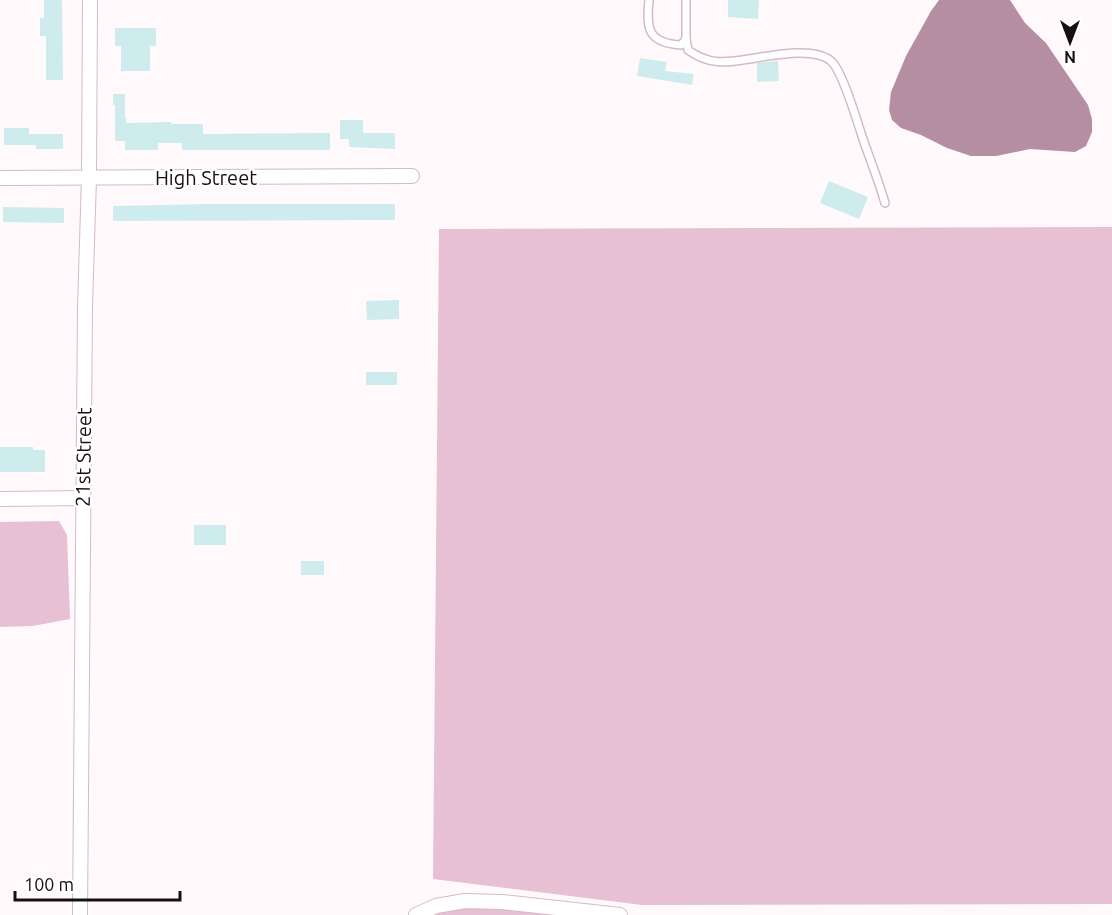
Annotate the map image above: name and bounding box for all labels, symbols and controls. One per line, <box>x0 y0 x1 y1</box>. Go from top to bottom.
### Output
north arrow <box>1040 12 1100 72</box>
text: N <box>1064 48 1076 66</box>
street label: High Street <box>155 166 257 189</box>
street label: 21st Street <box>71 407 95 507</box>
scale bar <box>15 864 180 902</box>
text: 100 m <box>24 874 74 894</box>

